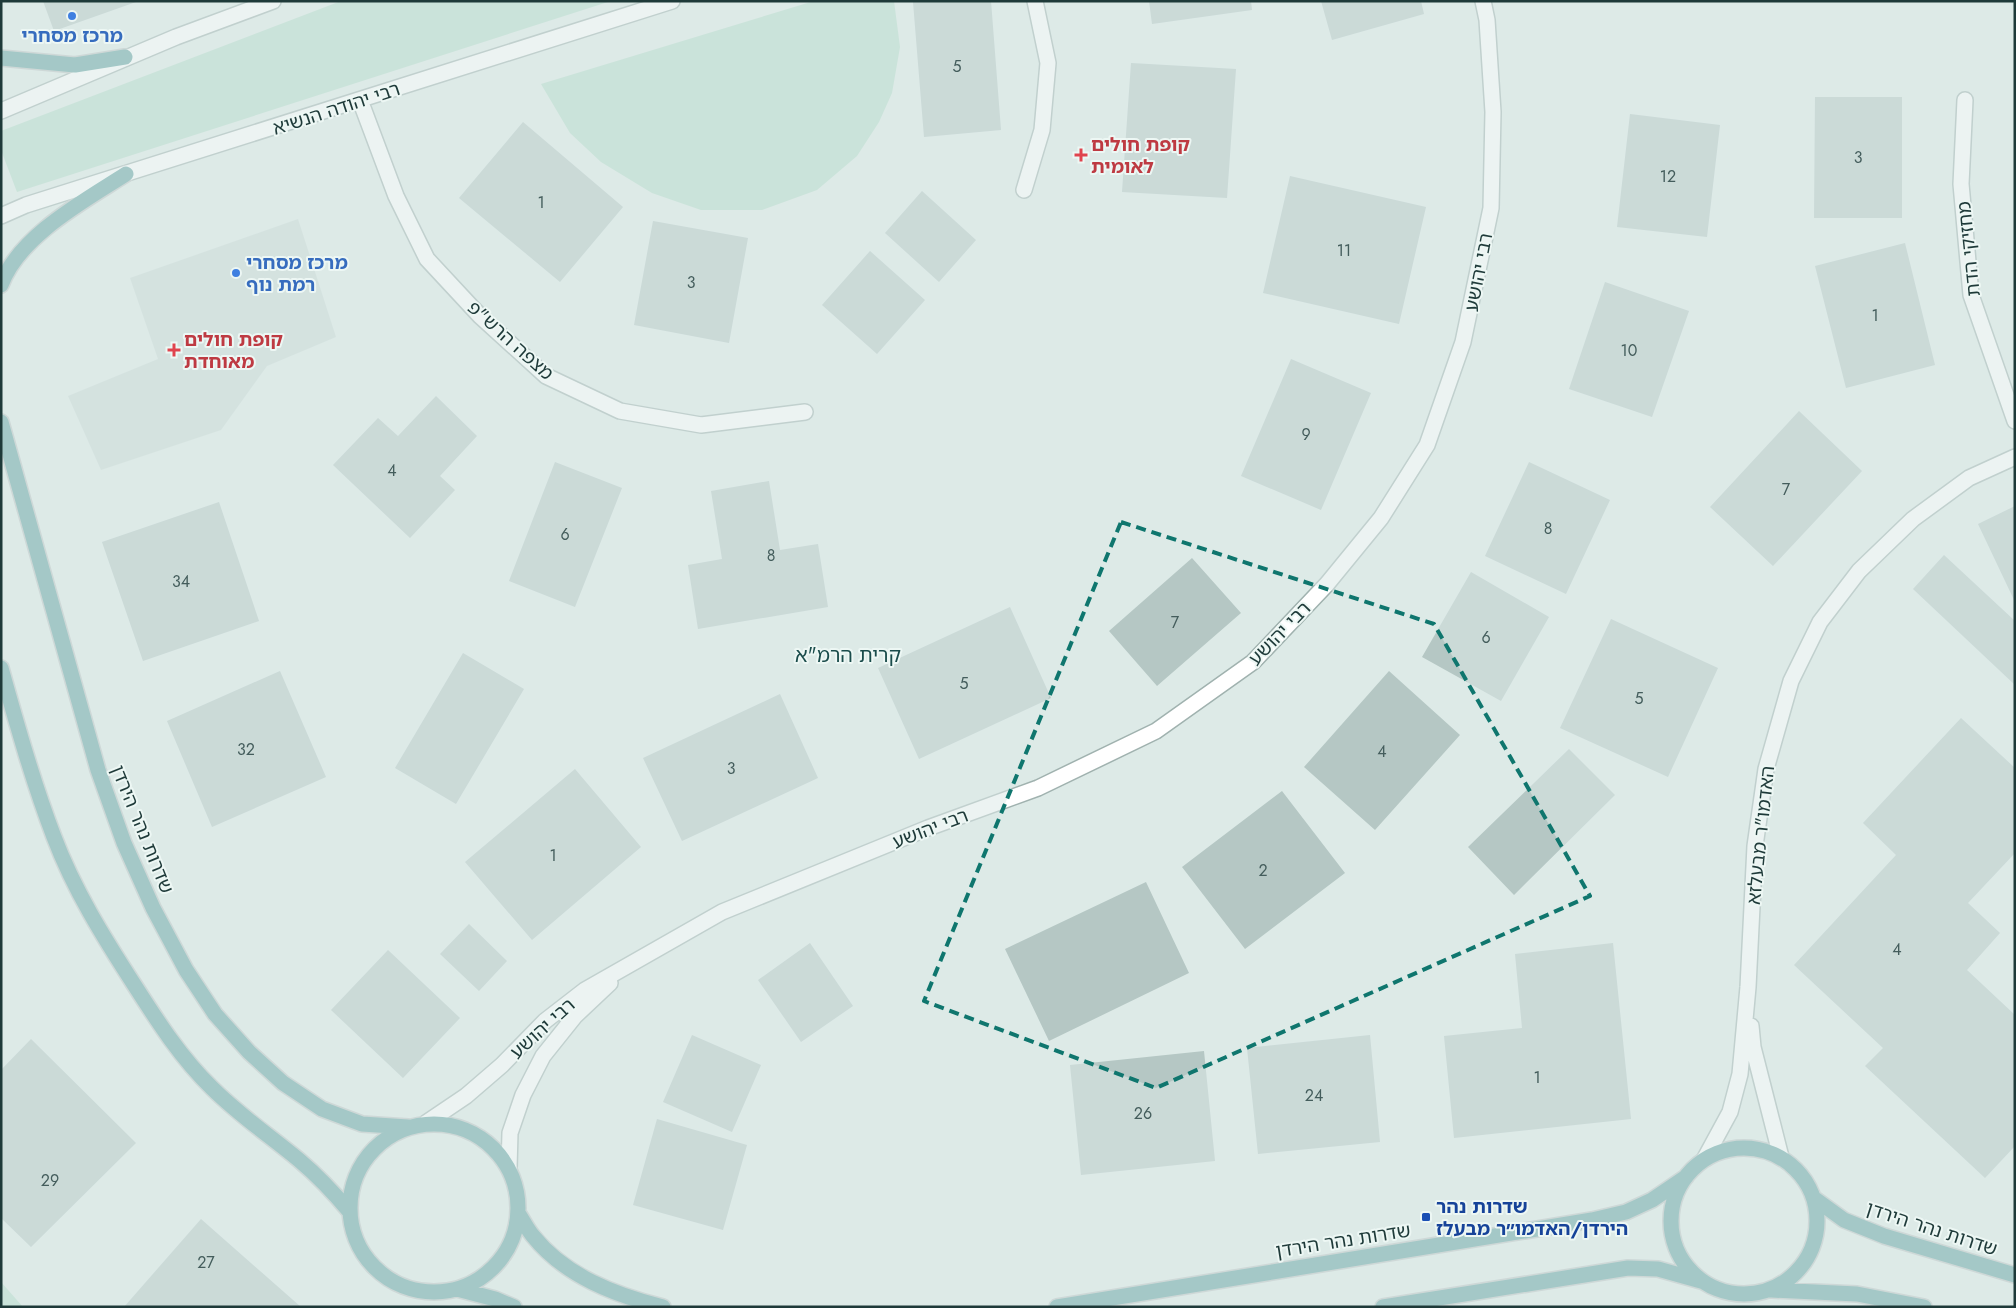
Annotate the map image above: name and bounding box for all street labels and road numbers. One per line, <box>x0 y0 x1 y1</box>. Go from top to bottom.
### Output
street label: רבי יהודה הנשיא <box>269 75 403 142</box>
street label: מחזיקי הדת <box>1950 200 1987 298</box>
street label: רבי יהושע <box>1458 231 1499 314</box>
street label: מצפה הרש"פ <box>462 294 560 386</box>
street label: רבי יהושע <box>1242 595 1317 671</box>
street label: שדרות נהר הירדן <box>105 761 181 897</box>
street label: האדמו"ר מבעלזא <box>1740 764 1781 906</box>
street label: רבי יהושע <box>888 802 972 855</box>
street label: רבי יהושע <box>504 992 581 1065</box>
street label: שדרות נהר הירדן <box>1863 1195 2001 1262</box>
street label: שדרות נהר הירדן <box>1274 1217 1412 1264</box>

